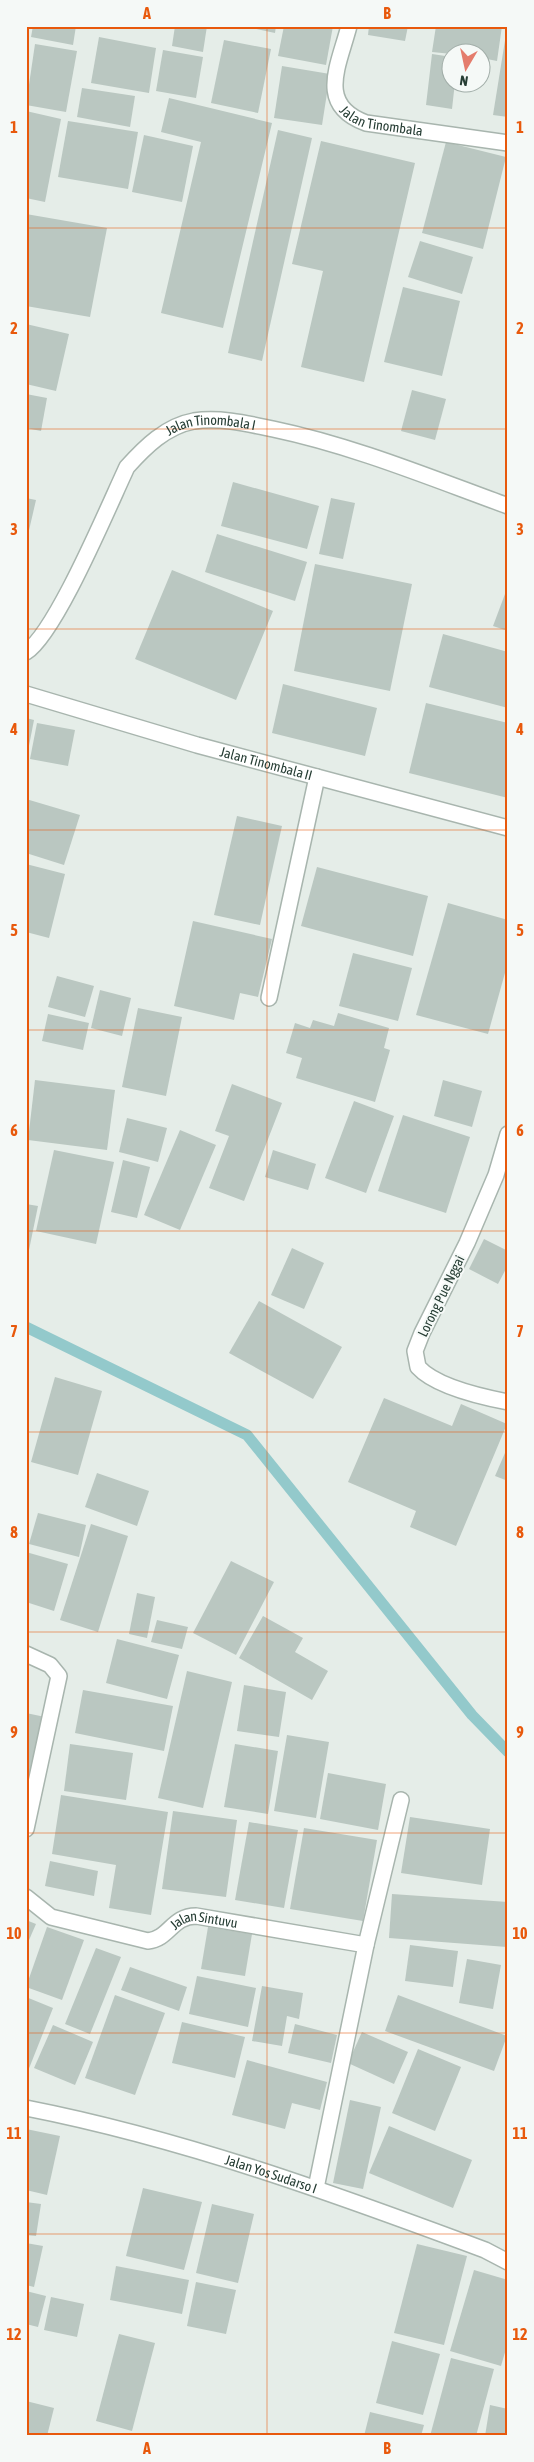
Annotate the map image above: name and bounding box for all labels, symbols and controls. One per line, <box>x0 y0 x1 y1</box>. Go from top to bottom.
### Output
text: A <box>142 4 151 22</box>
text: B <box>383 4 391 22</box>
north arrow <box>442 42 492 92</box>
text: N <box>459 72 469 89</box>
street label: Jalan Tinombala <box>336 102 424 139</box>
text: 1 <box>10 118 18 136</box>
text: 1 <box>516 118 524 136</box>
text: 2 <box>10 319 18 337</box>
text: 2 <box>516 319 524 337</box>
street label: Jalan Tinombala I <box>163 412 257 439</box>
text: 3 <box>10 520 18 538</box>
text: 3 <box>516 520 524 538</box>
text: 4 <box>9 720 18 738</box>
text: 4 <box>515 720 524 738</box>
street label: Jalan Tinombala II <box>218 743 314 783</box>
text: 5 <box>10 921 18 939</box>
text: 5 <box>516 921 524 939</box>
text: 6 <box>10 1121 18 1139</box>
text: 6 <box>516 1121 524 1139</box>
street label: Lorong Pue Nggai <box>414 1253 468 1339</box>
text: 7 <box>10 1322 18 1340</box>
text: 7 <box>516 1322 524 1340</box>
text: 8 <box>10 1523 18 1541</box>
text: 8 <box>516 1523 524 1541</box>
text: 9 <box>10 1723 18 1741</box>
text: 9 <box>516 1723 524 1741</box>
street label: Jalan Sintuvu <box>167 1908 239 1933</box>
text: 10 <box>6 1924 22 1942</box>
text: 10 <box>512 1924 528 1942</box>
text: 11 <box>6 2124 22 2142</box>
text: 11 <box>512 2124 528 2142</box>
street label: Jalan Yos Sudarso I <box>223 2152 319 2197</box>
text: 12 <box>6 2325 22 2343</box>
text: 12 <box>512 2325 528 2343</box>
text: A <box>142 2439 151 2457</box>
text: B <box>383 2439 391 2457</box>

